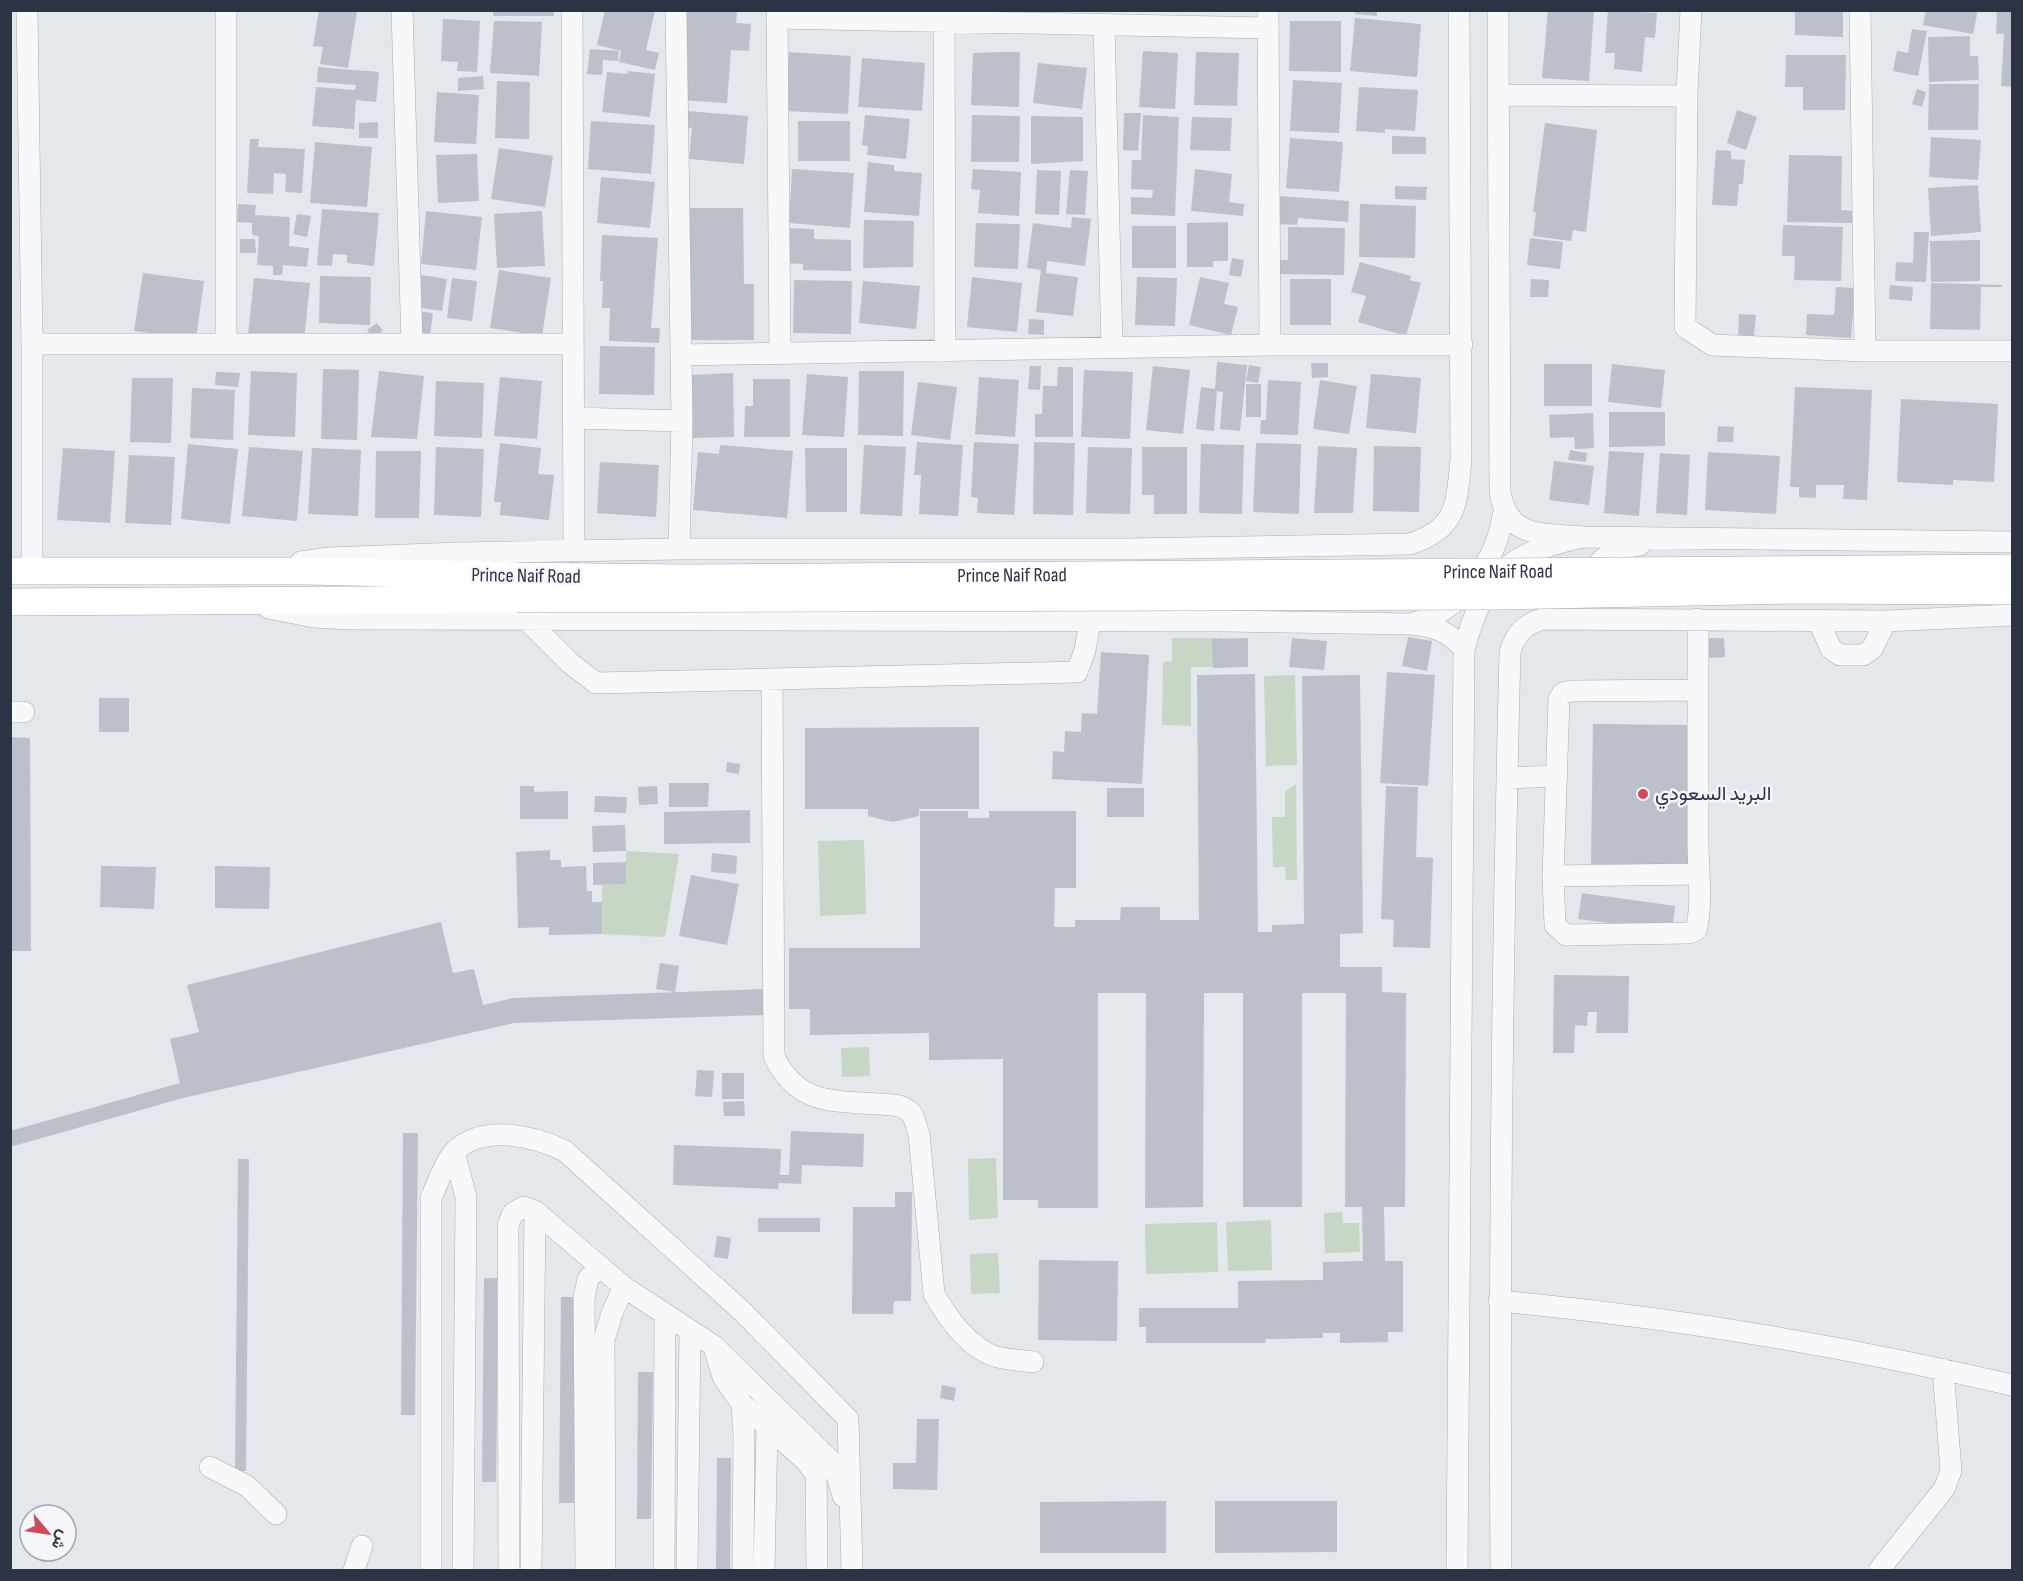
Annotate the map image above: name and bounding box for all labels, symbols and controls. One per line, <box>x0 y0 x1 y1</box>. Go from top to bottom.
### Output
street label: Prince Naif Road <box>1443 559 1553 584</box>
street label: Prince Naif Road <box>471 563 581 589</box>
street label: Prince Naif Road <box>957 563 1067 588</box>
place label: البريد السعودي <box>1655 782 1771 810</box>
marker: البريد السعودي <box>1636 787 1650 801</box>
north arrow <box>18 1503 78 1563</box>
text: ش <box>47 1527 73 1553</box>

